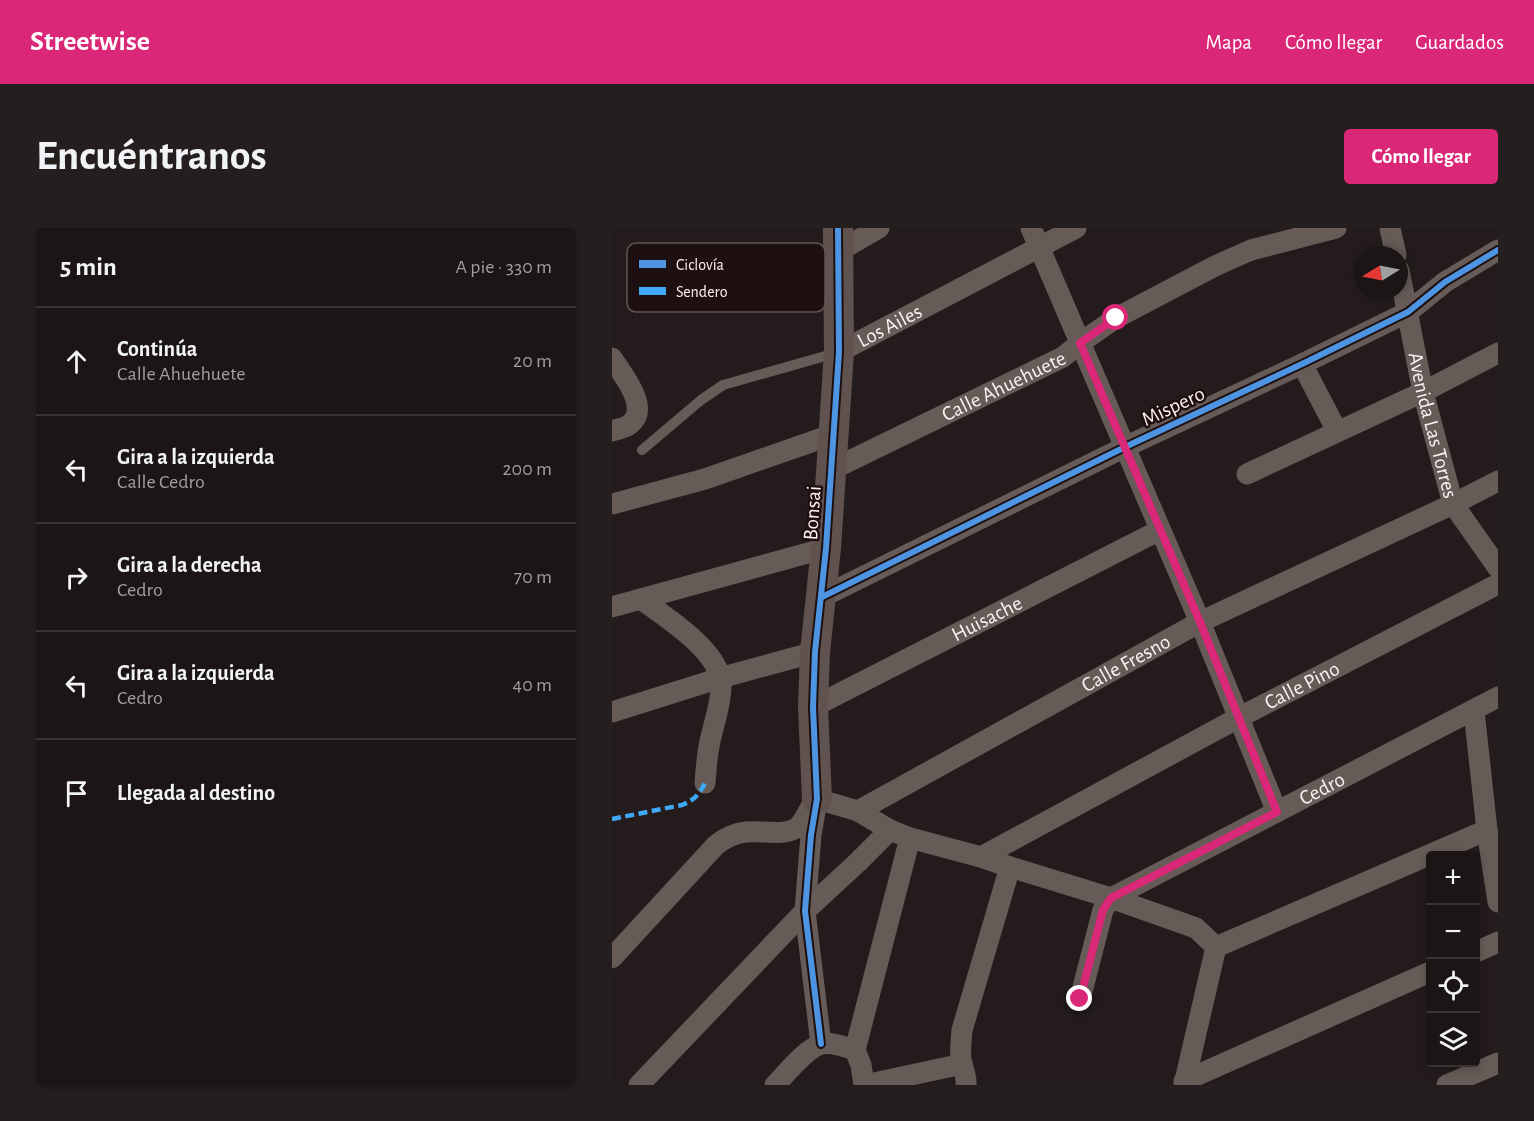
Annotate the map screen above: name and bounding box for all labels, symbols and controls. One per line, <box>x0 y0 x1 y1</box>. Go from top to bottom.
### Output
text: Streetwise <box>30 28 150 56</box>
text: Mapa <box>1206 32 1252 53</box>
text: Cómo llegar <box>1285 32 1382 53</box>
text: Guardados <box>1415 32 1504 53</box>
button: Cómo llegar <box>1344 129 1498 184</box>
text: Encuéntranos <box>36 135 267 177</box>
legend <box>627 243 825 312</box>
north arrow <box>1354 246 1408 300</box>
text: 5 min <box>60 254 117 280</box>
text: A pie · 330 m <box>455 257 552 277</box>
text: Ciclovía <box>676 257 724 273</box>
text: Sendero <box>676 284 728 300</box>
street label: Los Ailes <box>854 301 926 352</box>
route start <box>1102 304 1128 330</box>
text: Continúa <box>117 338 197 360</box>
icon: ahead <box>60 345 93 378</box>
street label: Calle Ahuehuete <box>939 347 1069 425</box>
text: 20 m <box>513 351 552 371</box>
street label: Avenida Las Torres <box>1404 351 1461 501</box>
text: Calle Ahuehuete <box>117 364 246 384</box>
street label: Mispero <box>1138 383 1208 430</box>
text: Gira a la izquierda <box>117 446 275 468</box>
icon: left <box>60 453 93 486</box>
text: 200 m <box>502 459 552 479</box>
text: Calle Cedro <box>117 472 205 492</box>
street label: Bonsai <box>800 485 825 541</box>
text: Gira a la derecha <box>117 554 262 576</box>
icon: right <box>60 561 93 594</box>
text: 70 m <box>514 567 552 587</box>
text: Cedro <box>117 580 163 600</box>
street label: Huisache <box>948 592 1026 645</box>
street label: Calle Fresno <box>1078 631 1174 696</box>
street label: Calle Pino <box>1261 658 1343 714</box>
text: Gira a la izquierda <box>117 662 275 684</box>
icon: left <box>60 669 93 702</box>
text: 40 m <box>513 675 552 695</box>
text: Cedro <box>117 688 163 708</box>
street label: Cedro <box>1296 768 1348 809</box>
icon: arrive <box>60 777 93 810</box>
text: Llegada al destino <box>117 782 275 804</box>
map controls <box>1426 851 1480 1067</box>
button: + <box>1426 851 1480 905</box>
button: − <box>1426 905 1480 959</box>
button: locate <box>1426 959 1480 1013</box>
route end <box>1066 985 1092 1011</box>
button: layers <box>1426 1013 1480 1067</box>

